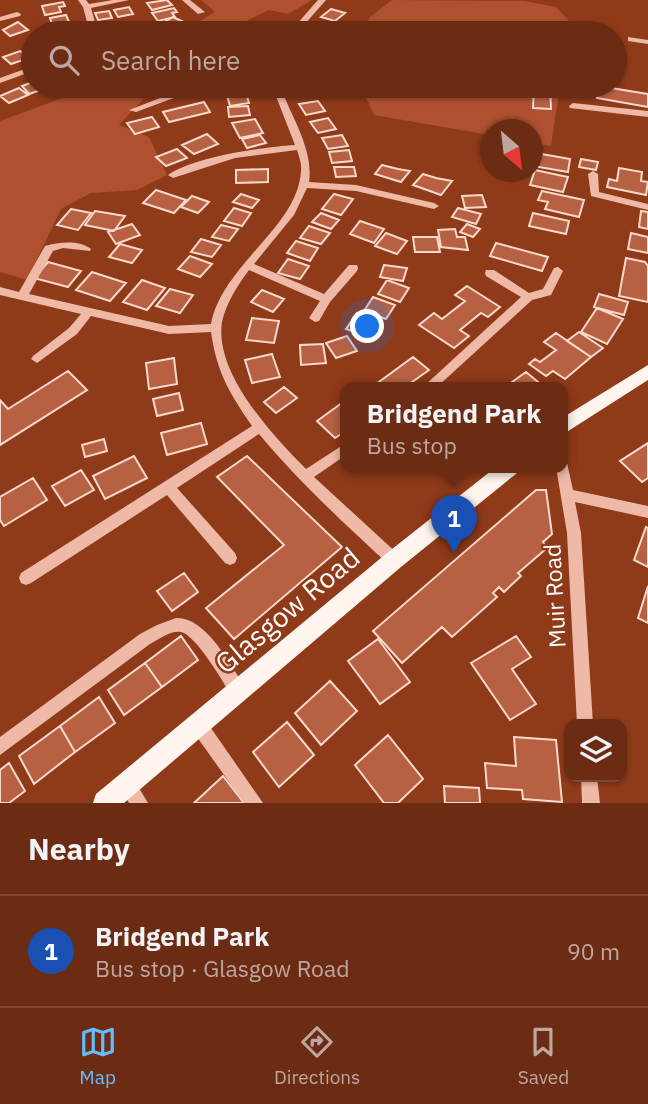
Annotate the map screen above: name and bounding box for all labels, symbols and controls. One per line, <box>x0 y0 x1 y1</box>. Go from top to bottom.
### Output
search box <box>21 21 627 98</box>
icon: search <box>45 41 83 79</box>
text: Search here <box>101 43 240 77</box>
north arrow <box>480 119 543 182</box>
your location <box>350 309 384 343</box>
popup <box>340 382 568 473</box>
text: Bridgend Park <box>367 396 541 430</box>
text: Bus stop <box>367 430 457 460</box>
pin: 1 <box>431 495 477 553</box>
street label: Glasgow Road <box>207 539 367 681</box>
street label: Muir Road <box>536 543 572 649</box>
map controls <box>564 719 627 782</box>
button: layers <box>564 719 627 782</box>
text: Nearby <box>28 829 130 868</box>
text: Bridgend Park <box>95 919 269 953</box>
text: 1 <box>44 936 58 966</box>
text: 90 m <box>567 936 620 966</box>
text: Bus stop · Glasgow Road <box>95 953 350 983</box>
tab: Map <box>79 1023 117 1089</box>
tab: Directions <box>274 1023 360 1089</box>
tab: Saved <box>518 1023 569 1089</box>

